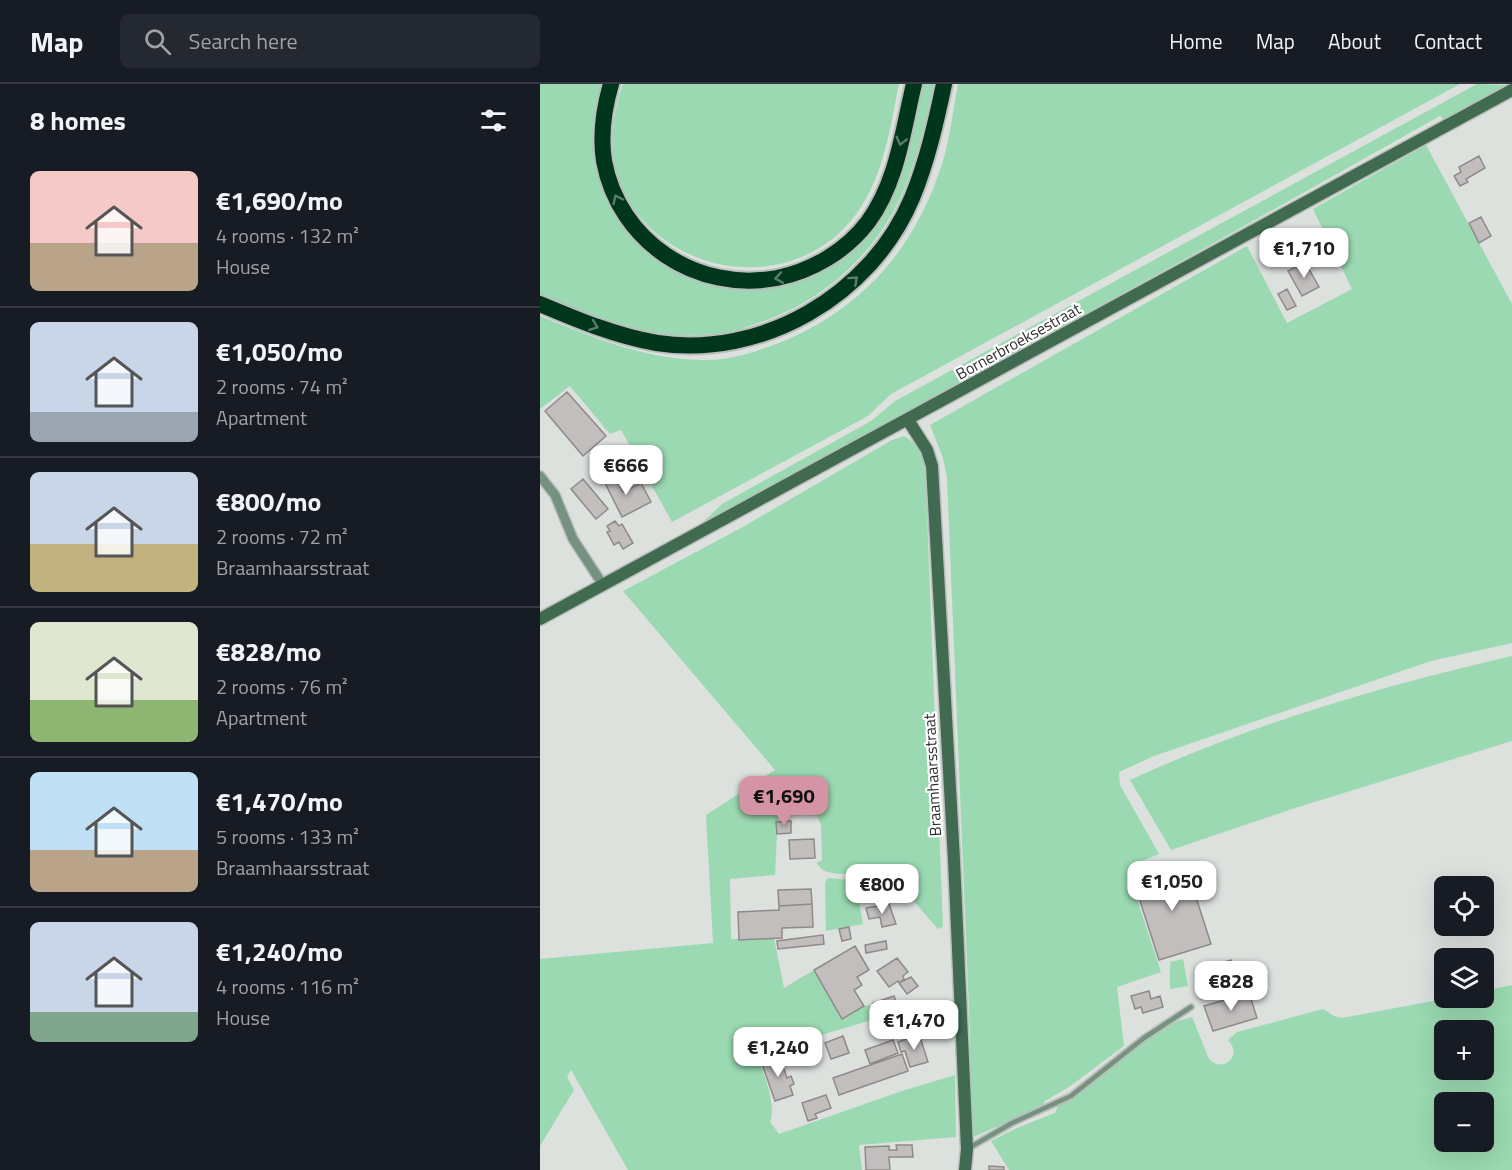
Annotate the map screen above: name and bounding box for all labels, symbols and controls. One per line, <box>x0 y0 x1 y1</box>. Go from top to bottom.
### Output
search box <box>120 14 540 68</box>
text: Map <box>30 20 84 63</box>
text: Search here <box>189 24 298 58</box>
icon: search <box>141 25 174 58</box>
text: Home <box>1169 25 1223 57</box>
text: Map <box>1256 25 1295 57</box>
text: About <box>1328 25 1381 57</box>
text: Contact <box>1414 25 1482 57</box>
text: 8 homes <box>30 101 126 140</box>
icon: filters <box>477 104 510 137</box>
one-way arrow <box>895 136 908 146</box>
text: €1,690/mo <box>216 181 343 220</box>
one-way arrow <box>613 194 625 205</box>
icon: home <box>78 195 150 267</box>
text: 4 rooms · 132 m² <box>216 220 359 251</box>
pin: €1,710 <box>1255 228 1353 279</box>
text: €1,710 <box>1273 232 1335 263</box>
text: House <box>216 251 270 282</box>
one-way arrow <box>774 271 784 283</box>
one-way arrow <box>847 276 858 287</box>
street label: Bornerbroeksestraat <box>951 296 1085 385</box>
one-way arrow <box>588 319 599 331</box>
text: €1,050/mo <box>216 332 343 371</box>
icon: home <box>78 346 150 418</box>
text: 2 rooms · 74 m² <box>216 371 348 402</box>
text: Apartment <box>216 402 307 433</box>
pin: €666 <box>590 445 662 496</box>
text: €666 <box>604 449 648 480</box>
text: €800/mo <box>216 482 321 521</box>
icon: home <box>78 496 150 568</box>
text: 2 rooms · 72 m² <box>216 521 348 552</box>
text: Braamhaarsstraat <box>216 552 369 583</box>
text: €828/mo <box>216 632 321 671</box>
icon: home <box>78 646 150 718</box>
text: 2 rooms · 76 m² <box>216 671 348 702</box>
text: Apartment <box>216 702 307 733</box>
street label: Braamhaarsstraat <box>917 713 947 837</box>
pin: €1,690 <box>735 776 833 827</box>
text: €1,690 <box>753 780 815 811</box>
text: €1,470/mo <box>216 782 343 821</box>
icon: home <box>78 796 150 868</box>
text: 5 rooms · 133 m² <box>216 821 359 852</box>
text: Braamhaarsstraat <box>216 852 369 883</box>
pin: €1,050 <box>1123 861 1221 912</box>
pin: €800 <box>846 864 918 915</box>
text: €1,050 <box>1141 865 1203 896</box>
text: €800 <box>860 868 904 899</box>
map controls <box>1434 876 1494 1152</box>
button: locate <box>1434 876 1494 936</box>
text: €1,240/mo <box>216 932 343 971</box>
icon: home <box>78 946 150 1018</box>
button: layers <box>1434 948 1494 1008</box>
pin: €828 <box>1195 961 1267 1012</box>
text: €828 <box>1209 965 1253 996</box>
text: 4 rooms · 116 m² <box>216 971 359 1002</box>
pin: €1,470 <box>865 1000 963 1051</box>
text: House <box>216 1002 270 1033</box>
text: €1,470 <box>883 1004 945 1035</box>
button: + <box>1434 1020 1494 1080</box>
pin: €1,240 <box>729 1027 827 1078</box>
text: €1,240 <box>747 1031 809 1062</box>
button: − <box>1434 1092 1494 1152</box>

